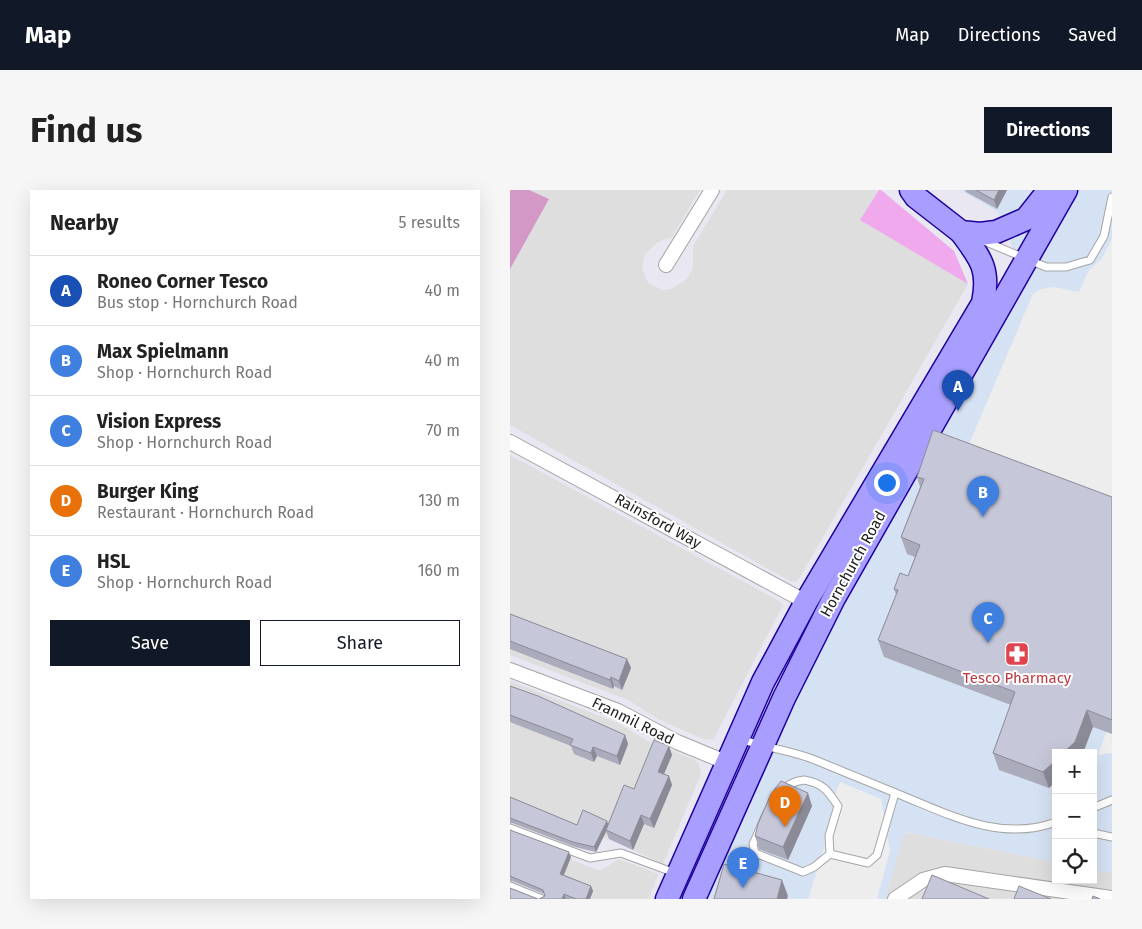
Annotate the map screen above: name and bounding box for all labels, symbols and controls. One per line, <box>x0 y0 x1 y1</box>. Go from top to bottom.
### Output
text: Map <box>25 21 71 49</box>
text: Map <box>895 24 930 46</box>
text: Directions <box>958 24 1040 46</box>
text: Saved <box>1068 24 1117 46</box>
button: Directions <box>984 107 1112 153</box>
text: Find us <box>30 109 142 151</box>
text: Nearby <box>50 210 118 236</box>
text: 5 results <box>399 213 460 232</box>
text: Roneo Corner Tesco <box>97 270 268 293</box>
text: A <box>61 281 71 300</box>
text: 40 m <box>425 281 460 300</box>
text: Bus stop · Hornchurch Road <box>97 293 298 312</box>
text: Max Spielmann <box>97 340 229 363</box>
text: B <box>61 351 71 370</box>
text: 40 m <box>425 351 460 370</box>
text: Shop · Hornchurch Road <box>97 363 272 382</box>
pin: A <box>942 370 974 411</box>
text: Vision Express <box>97 410 221 433</box>
text: C <box>61 421 71 440</box>
text: 70 m <box>426 421 460 440</box>
text: Shop · Hornchurch Road <box>97 433 272 452</box>
your location <box>874 470 900 496</box>
pin: B <box>967 476 999 517</box>
text: Burger King <box>97 480 198 503</box>
street label: Rainsford Way <box>612 490 705 553</box>
text: D <box>61 491 71 510</box>
text: 130 m <box>418 491 460 510</box>
text: Restaurant · Hornchurch Road <box>97 503 314 522</box>
street label: Hornchurch Road <box>816 508 890 620</box>
text: HSL <box>97 550 130 573</box>
text: E <box>62 561 70 580</box>
text: 160 m <box>418 561 460 580</box>
text: Shop · Hornchurch Road <box>97 573 272 592</box>
pin: C <box>972 602 1004 643</box>
button: Save <box>50 620 250 666</box>
button: Share <box>260 620 460 666</box>
pharmacy icon: Tesco Pharmacy <box>1004 641 1030 667</box>
place label: Tesco Pharmacy <box>963 669 1072 687</box>
street label: Franmil Road <box>589 693 677 749</box>
map controls <box>1052 749 1097 884</box>
button: + <box>1052 749 1097 794</box>
pin: D <box>769 786 801 827</box>
button: − <box>1052 794 1097 839</box>
button: locate <box>1052 839 1097 884</box>
pin: E <box>727 847 759 888</box>

